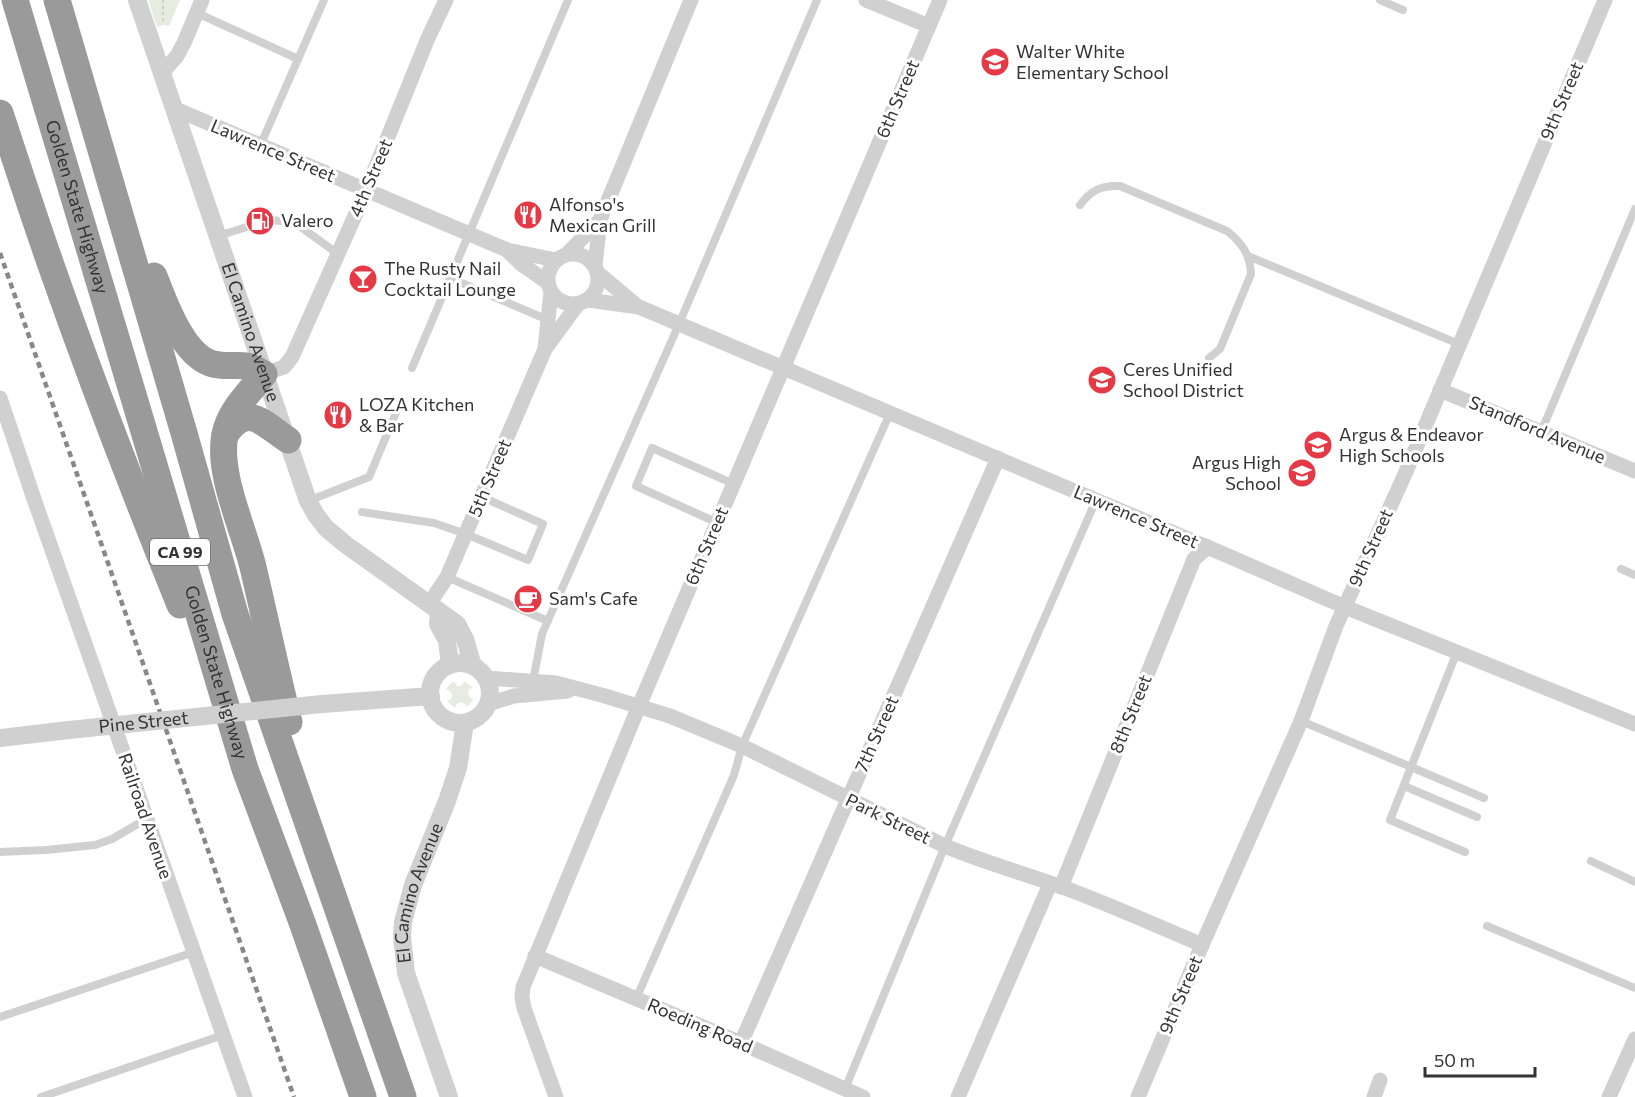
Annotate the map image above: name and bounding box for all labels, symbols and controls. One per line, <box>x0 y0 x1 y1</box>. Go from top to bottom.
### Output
place label: Walter White Elementary School <box>1016 40 1169 83</box>
school or university icon: Walter White Elementary School <box>979 46 1011 78</box>
street label: 6th Street <box>871 56 923 141</box>
street label: 9th Street <box>1535 58 1587 143</box>
street label: Lawrence Street <box>208 114 339 186</box>
street label: Golden State Highway <box>41 117 114 296</box>
street label: 4th Street <box>344 135 396 220</box>
place label: Alfonso's Mexican Grill <box>549 193 656 236</box>
restaurant icon: Alfonso's Mexican Grill <box>512 199 544 231</box>
fuel station icon: Valero <box>244 205 276 237</box>
place label: Valero <box>281 209 334 231</box>
place label: The Rusty Nail Cocktail Lounge <box>384 257 516 300</box>
street label: El Camino Avenue <box>217 259 285 404</box>
bar icon: The Rusty Nail Cocktail Lounge <box>347 263 379 295</box>
place label: Ceres Unified School District <box>1123 358 1244 401</box>
school or university icon: Ceres Unified School District <box>1086 364 1118 396</box>
street label: Standford Avenue <box>1466 390 1609 468</box>
place label: LOZA Kitchen & Bar <box>359 393 474 436</box>
restaurant icon: LOZA Kitchen & Bar <box>322 399 354 431</box>
place label: Argus & Endeavor High Schools <box>1339 423 1484 466</box>
school or university icon: Argus & Endeavor High Schools <box>1302 429 1334 461</box>
street label: 5th Street <box>463 435 515 520</box>
place label: Argus High School <box>1192 451 1281 494</box>
school or university icon: Argus High School <box>1286 457 1318 489</box>
street label: Lawrence Street <box>1071 480 1202 552</box>
street label: 6th Street <box>680 503 732 588</box>
street label: 9th Street <box>1343 505 1397 590</box>
road number: CA 99 <box>150 539 210 565</box>
street label: Golden State Highway <box>181 583 254 762</box>
cafe icon: Sam's Cafe <box>512 583 544 615</box>
place label: Sam's Cafe <box>549 587 638 609</box>
street label: 8th Street <box>1104 671 1156 756</box>
street label: 7th Street <box>849 692 903 775</box>
street label: Pine Street <box>98 706 189 737</box>
street label: Railroad Avenue <box>114 750 178 881</box>
street label: Park Street <box>842 788 935 848</box>
street label: El Camino Avenue <box>390 819 447 964</box>
street label: 9th Street <box>1154 952 1206 1037</box>
street label: Roeding Road <box>644 993 756 1057</box>
scale bar <box>1425 1040 1534 1078</box>
text: 50 m <box>1434 1049 1475 1071</box>

